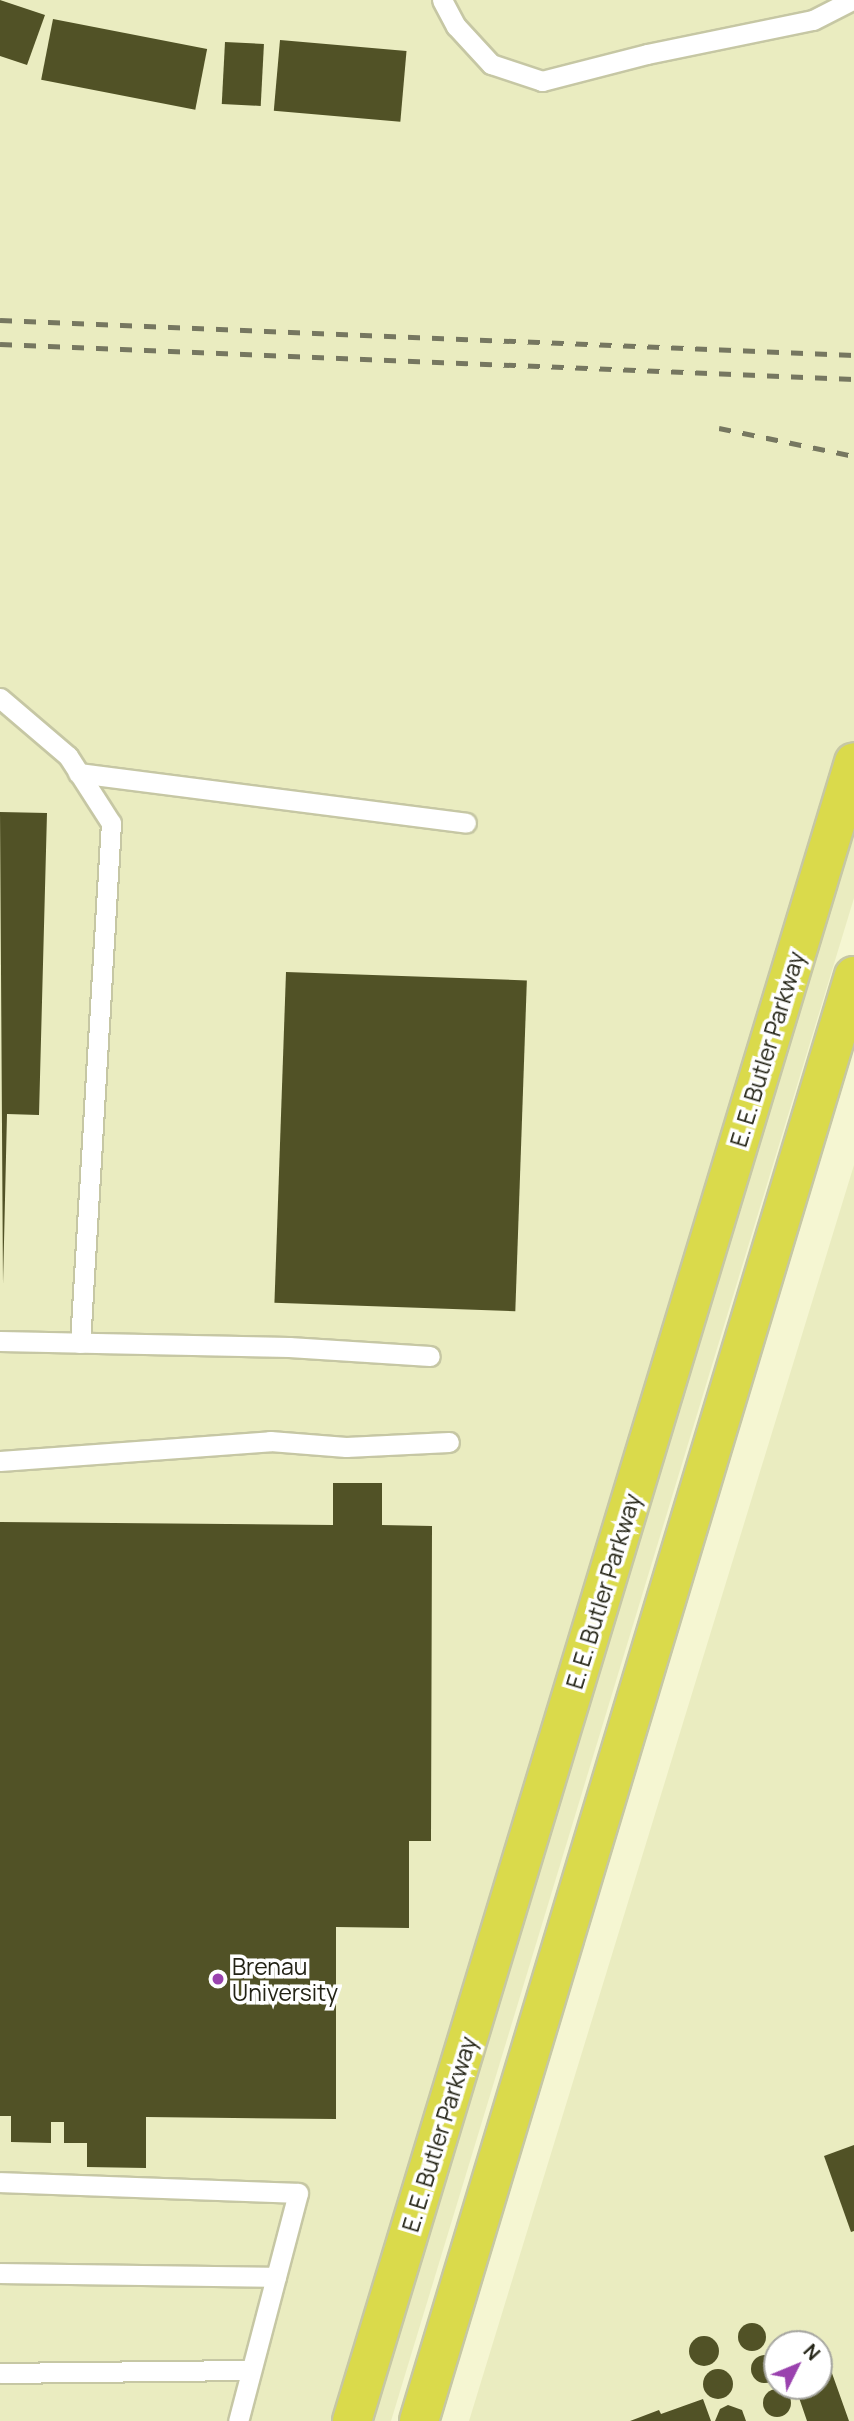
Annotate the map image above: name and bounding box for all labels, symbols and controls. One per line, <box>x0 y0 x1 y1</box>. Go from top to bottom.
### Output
street label: E. E. Butler Parkway <box>724 948 810 1150</box>
street label: E. E. Butler Parkway <box>560 1490 646 1692</box>
place label: Brenau University <box>232 1952 338 2006</box>
marker: Brenau University <box>210 1971 226 1987</box>
street label: E. E. Butler Parkway <box>396 2033 482 2235</box>
north arrow <box>763 2330 833 2400</box>
text: N <box>798 2338 826 2366</box>

